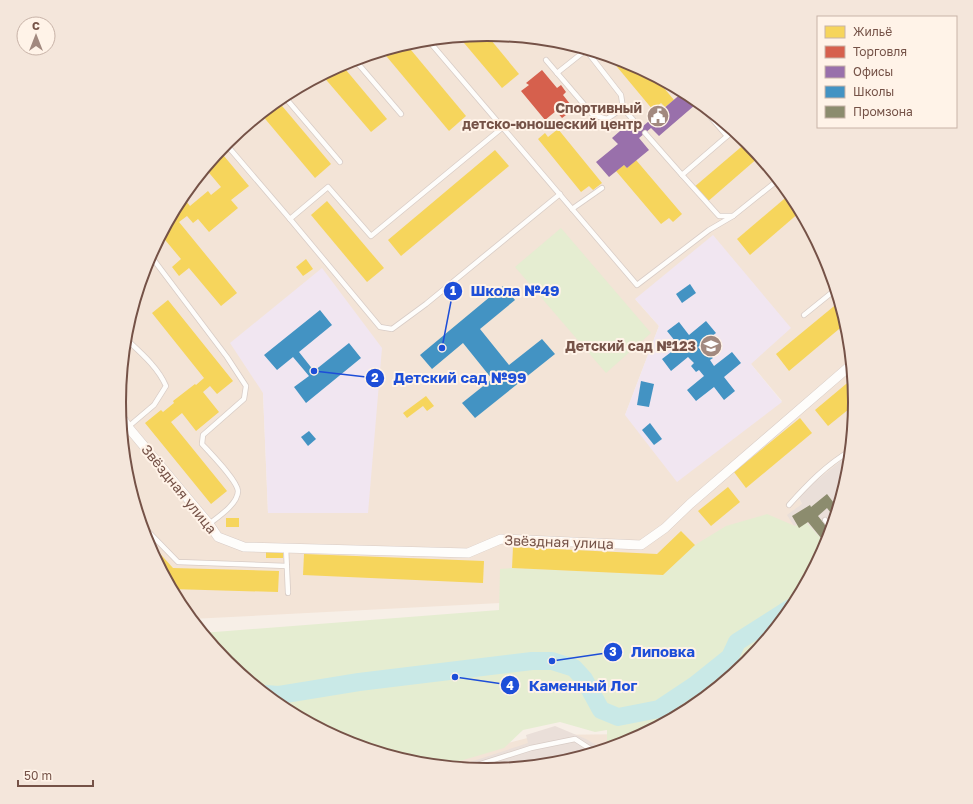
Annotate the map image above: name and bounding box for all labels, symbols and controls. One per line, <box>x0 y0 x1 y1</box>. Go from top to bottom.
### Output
north arrow <box>16 16 56 56</box>
legend <box>817 16 957 128</box>
text: С <box>32 19 40 32</box>
text: Жильё <box>853 24 892 39</box>
text: Торговля <box>853 44 907 59</box>
text: Офисы <box>853 64 893 79</box>
text: Школы <box>853 84 894 99</box>
place label: Спортивный детско-юношеский центр <box>462 99 642 132</box>
public building icon: Спортивный детско-юношеский центр <box>645 103 671 129</box>
text: Промзона <box>853 104 913 119</box>
callout: Школа №49 <box>443 277 568 304</box>
text: Школа №49 <box>470 281 560 299</box>
text: 1 <box>450 283 456 298</box>
school or university icon: Детский сад №123 <box>698 333 724 359</box>
place label: Детский сад №123 <box>565 337 696 354</box>
callout: Детский сад №99 <box>365 365 534 392</box>
text: Детский сад №99 <box>393 368 527 386</box>
text: 2 <box>371 370 379 385</box>
street label: Звёздная улица <box>138 441 221 537</box>
street label: Звёздная улица <box>504 531 614 552</box>
callout: Липовка <box>603 638 703 665</box>
text: Липовка <box>631 642 695 660</box>
text: 3 <box>609 644 617 659</box>
callout: Каменный Лог <box>500 672 645 699</box>
text: Каменный Лог <box>529 676 637 694</box>
text: 4 <box>506 678 514 693</box>
scale bar <box>18 762 93 788</box>
text: 50 m <box>24 768 52 783</box>

